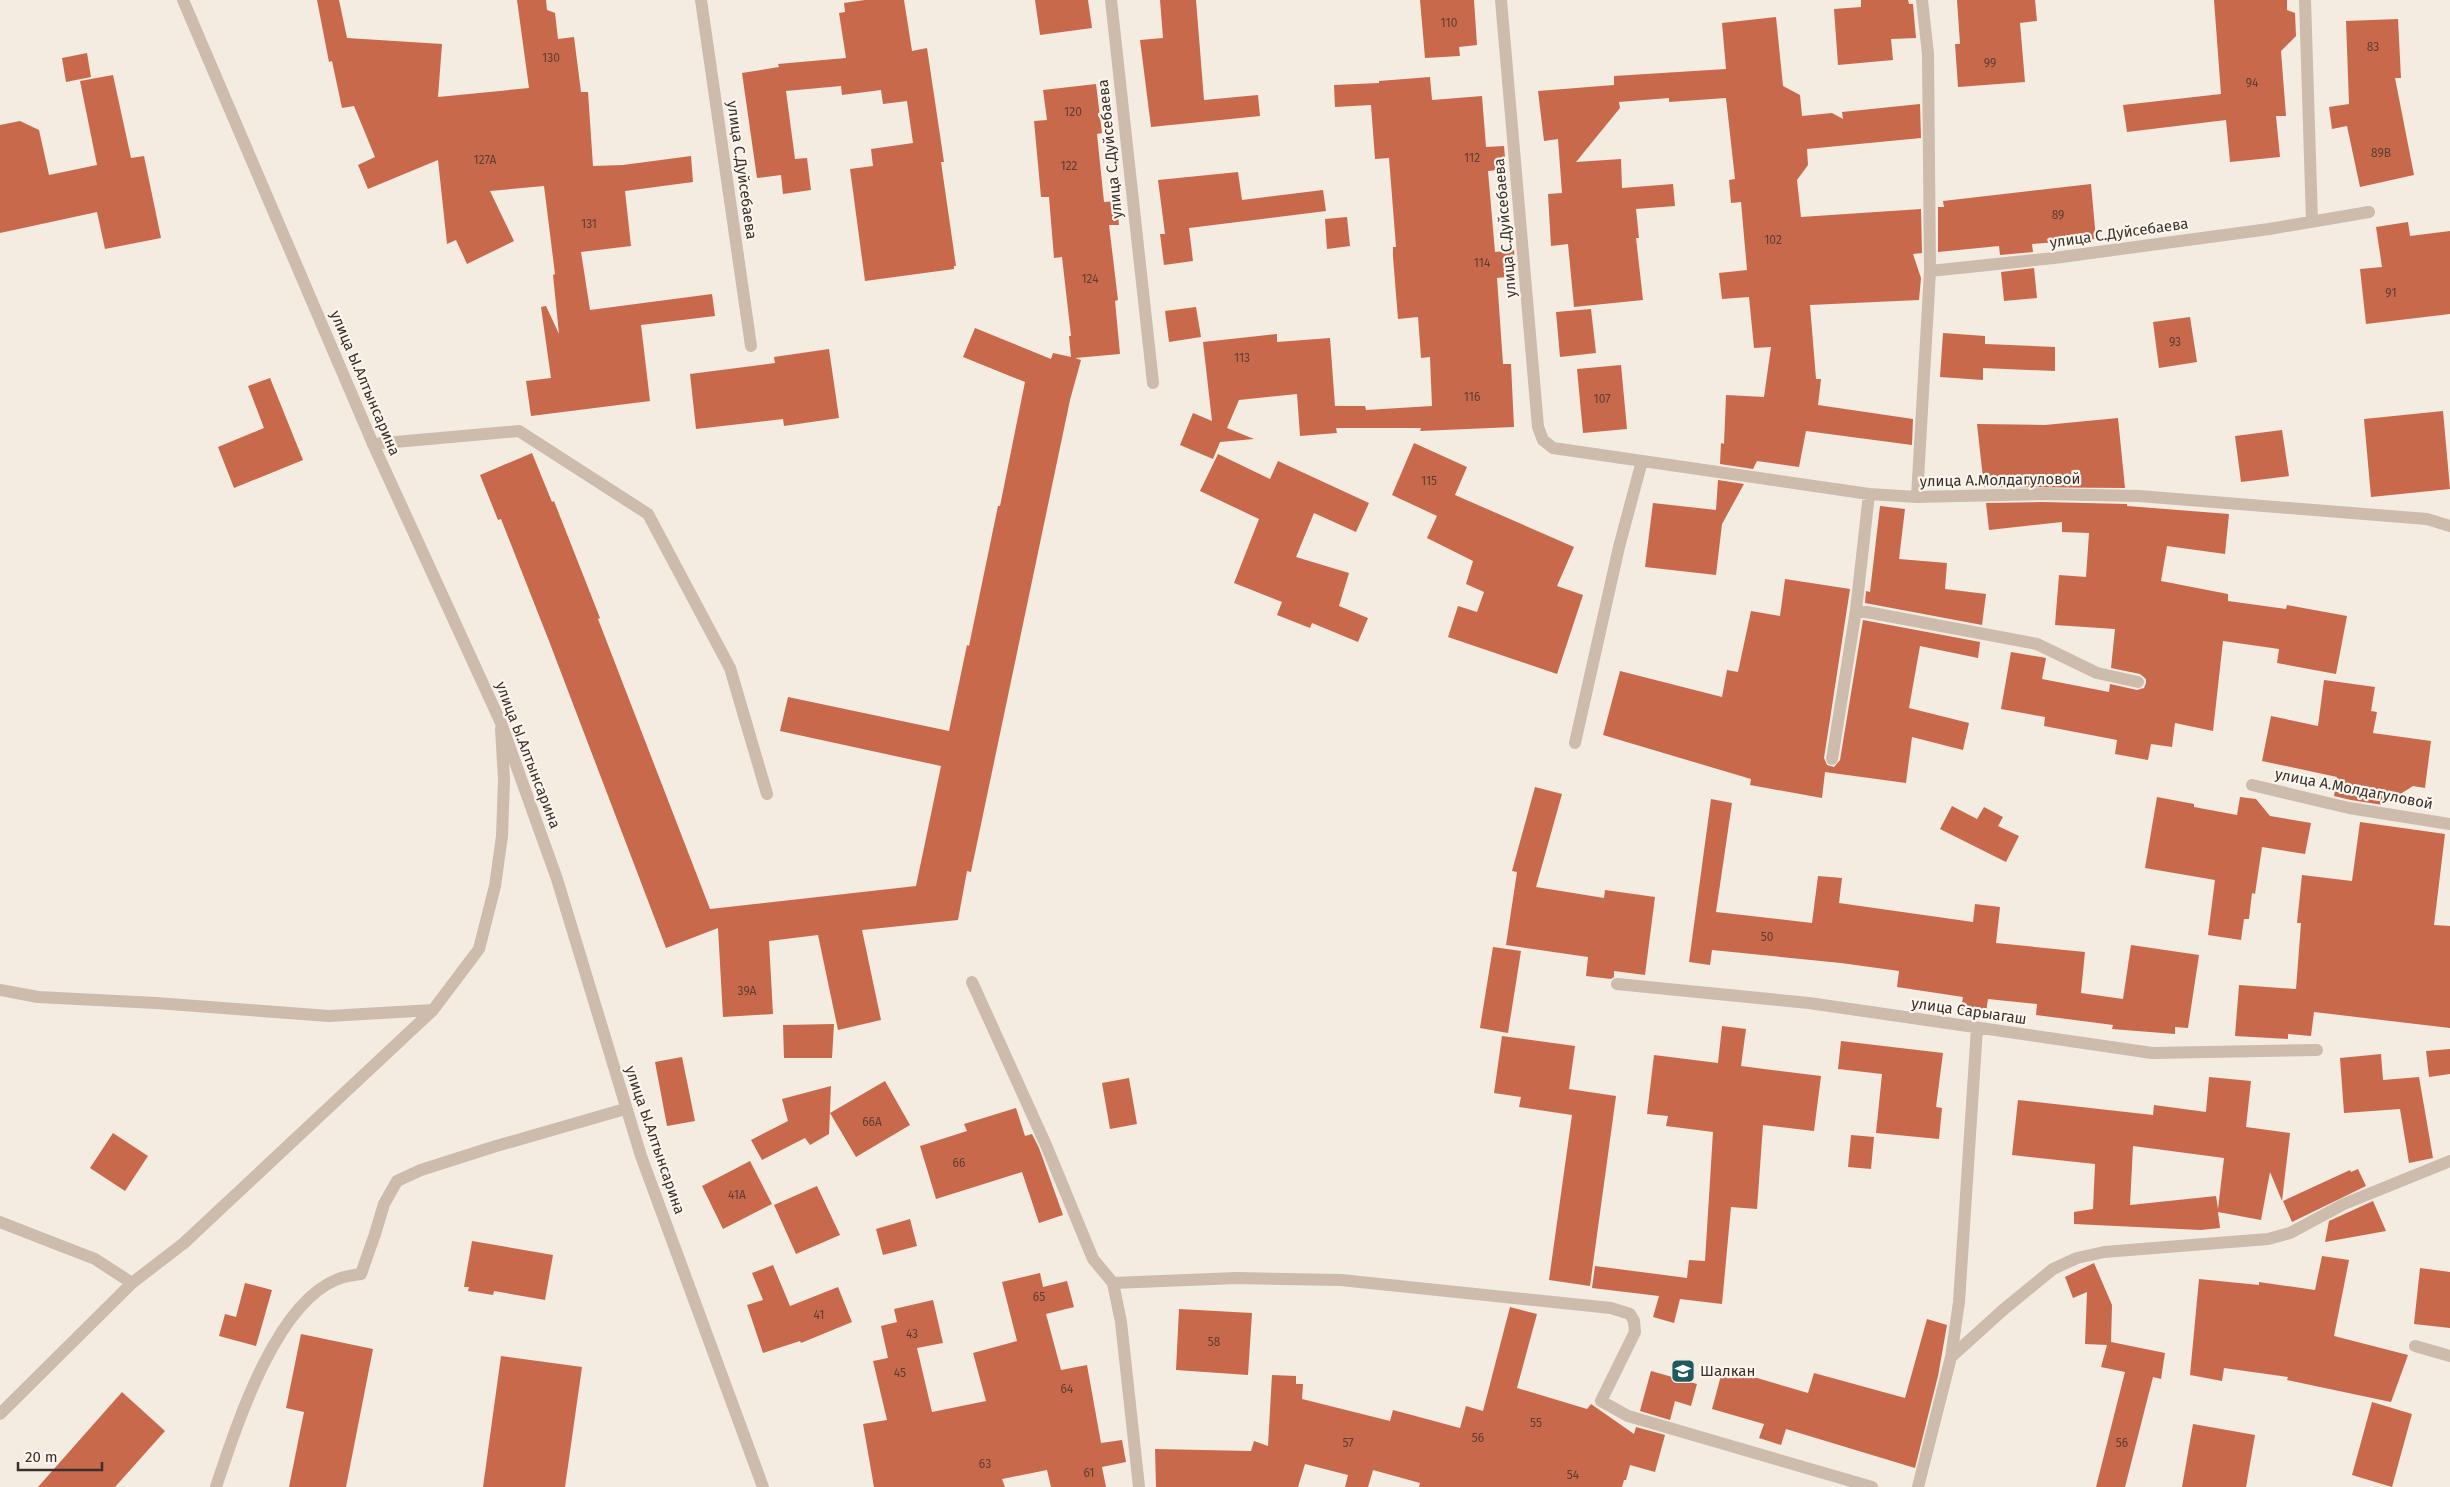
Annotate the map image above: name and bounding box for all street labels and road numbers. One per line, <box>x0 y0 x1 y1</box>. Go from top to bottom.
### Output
street label: улица С.Дуйсебаева <box>1094 79 1126 219</box>
street label: улица С.Дуйсебаева <box>723 99 761 241</box>
street label: улица С.Дуйсебаева <box>1490 158 1520 298</box>
street label: улица С.Дуйсебаева <box>2048 214 2190 252</box>
street label: улица Ы.Алтынсарина <box>326 308 404 458</box>
street label: улица А.Молдагуловой <box>1920 470 2080 490</box>
street label: улица Ы.Алтынсарина <box>492 679 564 831</box>
street label: улица А.Молдагуловой <box>2273 765 2435 813</box>
street label: улица Сарыагаш <box>1910 994 2028 1028</box>
street label: улица Ы.Алтынсарина <box>621 1063 689 1217</box>

